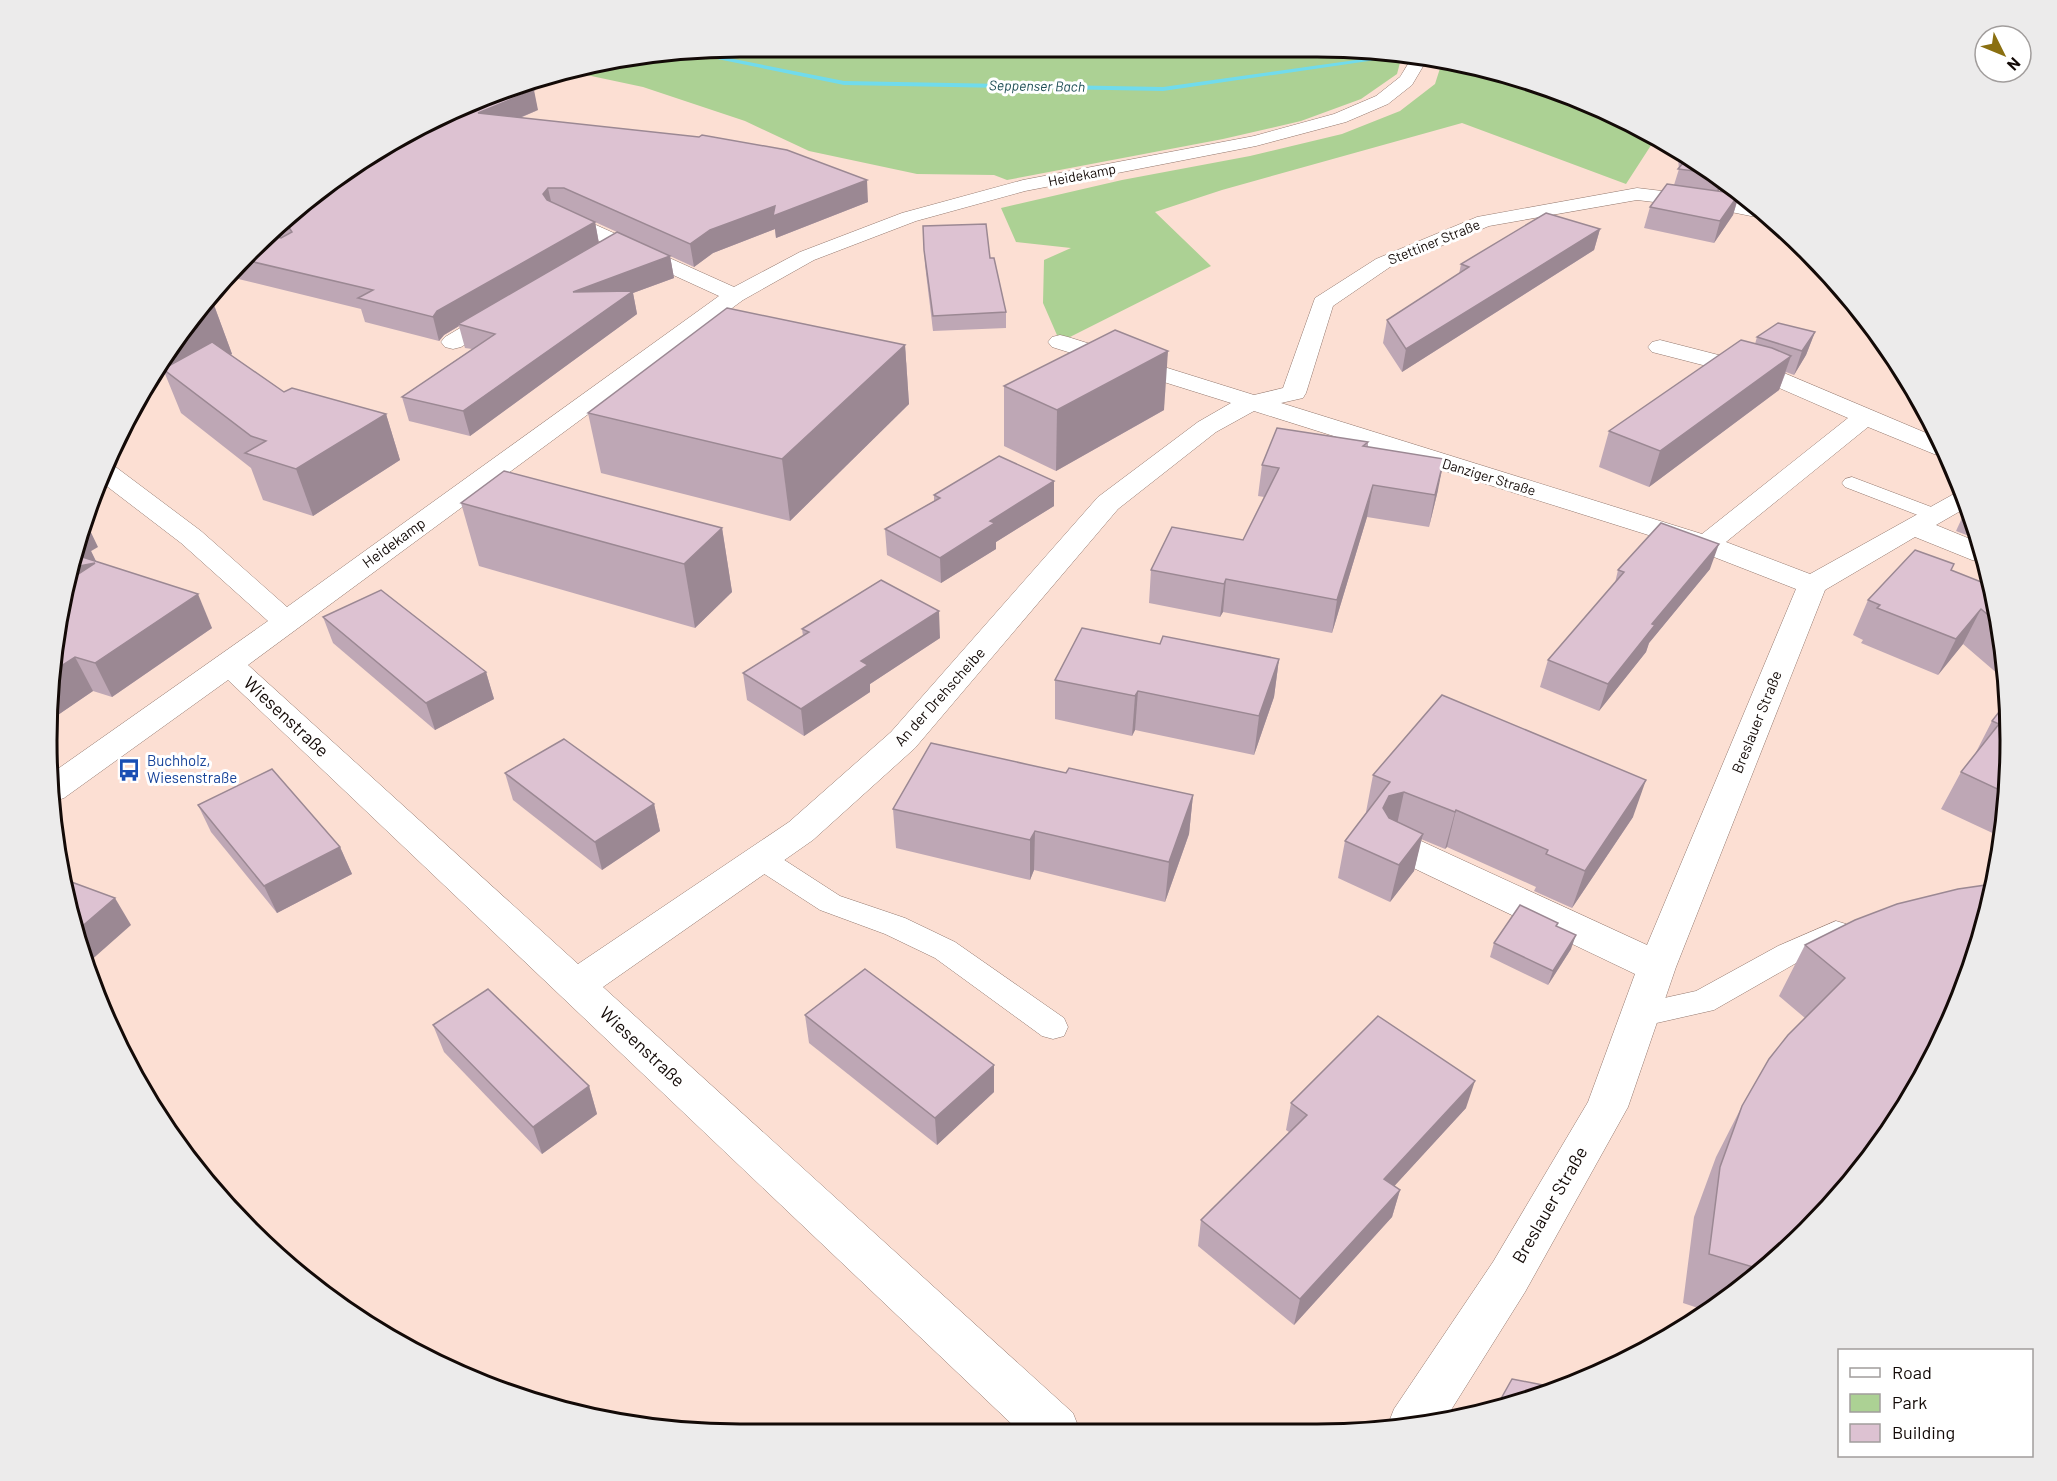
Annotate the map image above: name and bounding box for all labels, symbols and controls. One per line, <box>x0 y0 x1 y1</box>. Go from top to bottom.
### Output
north arrow <box>1973 24 2033 84</box>
text: N <box>2004 54 2025 75</box>
water label: Seppenser Bach <box>989 76 1085 95</box>
street label: Heidekamp <box>1047 160 1117 189</box>
street label: Stettiner Straße <box>1385 215 1482 268</box>
street label: Danziger Straße <box>1440 454 1538 499</box>
street label: Heidekamp <box>358 513 428 571</box>
street label: An der Drehscheibe <box>890 643 988 749</box>
street label: Breslauer Straße <box>1727 668 1785 776</box>
street label: Wiesenstraße <box>240 671 334 761</box>
place label: Buchholz, Wiesenstraße <box>147 751 237 786</box>
bus stop icon: Buchholz, Wiesenstraße <box>116 757 142 783</box>
street label: Wiesenstraße <box>596 1001 690 1091</box>
street label: Breslauer Straße <box>1507 1142 1591 1267</box>
legend <box>1838 1349 2033 1457</box>
text: Road <box>1892 1361 1932 1383</box>
text: Park <box>1892 1391 1927 1413</box>
text: Building <box>1892 1421 1955 1443</box>

